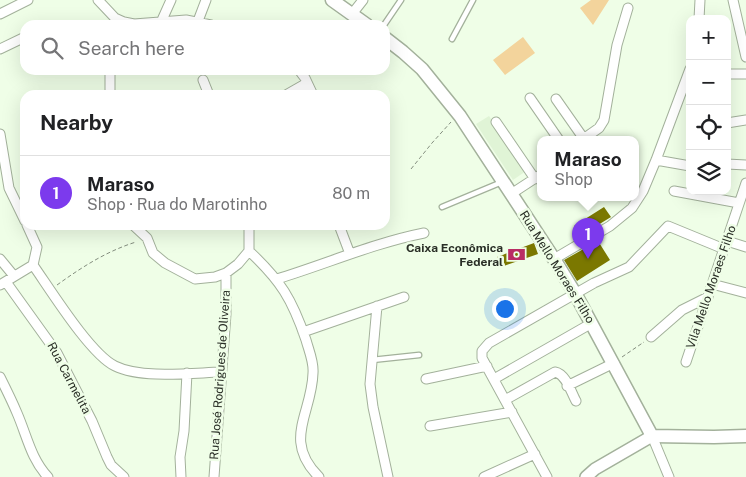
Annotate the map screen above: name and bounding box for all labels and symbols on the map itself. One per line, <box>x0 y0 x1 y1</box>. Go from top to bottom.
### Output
street label: Rua Mello Moraes Filho <box>517 208 597 326</box>
pin: 1 <box>572 218 604 259</box>
street label: Vila Mello Moraes Filho <box>683 223 739 351</box>
place label: Caixa Econômica Federal <box>406 241 503 269</box>
bank icon: Caixa Econômica Federal <box>507 245 527 265</box>
street label: Rua José Rodrigues de Oliveira <box>207 290 233 460</box>
your location <box>492 296 518 322</box>
street label: Rua Carmelita <box>44 340 94 416</box>

